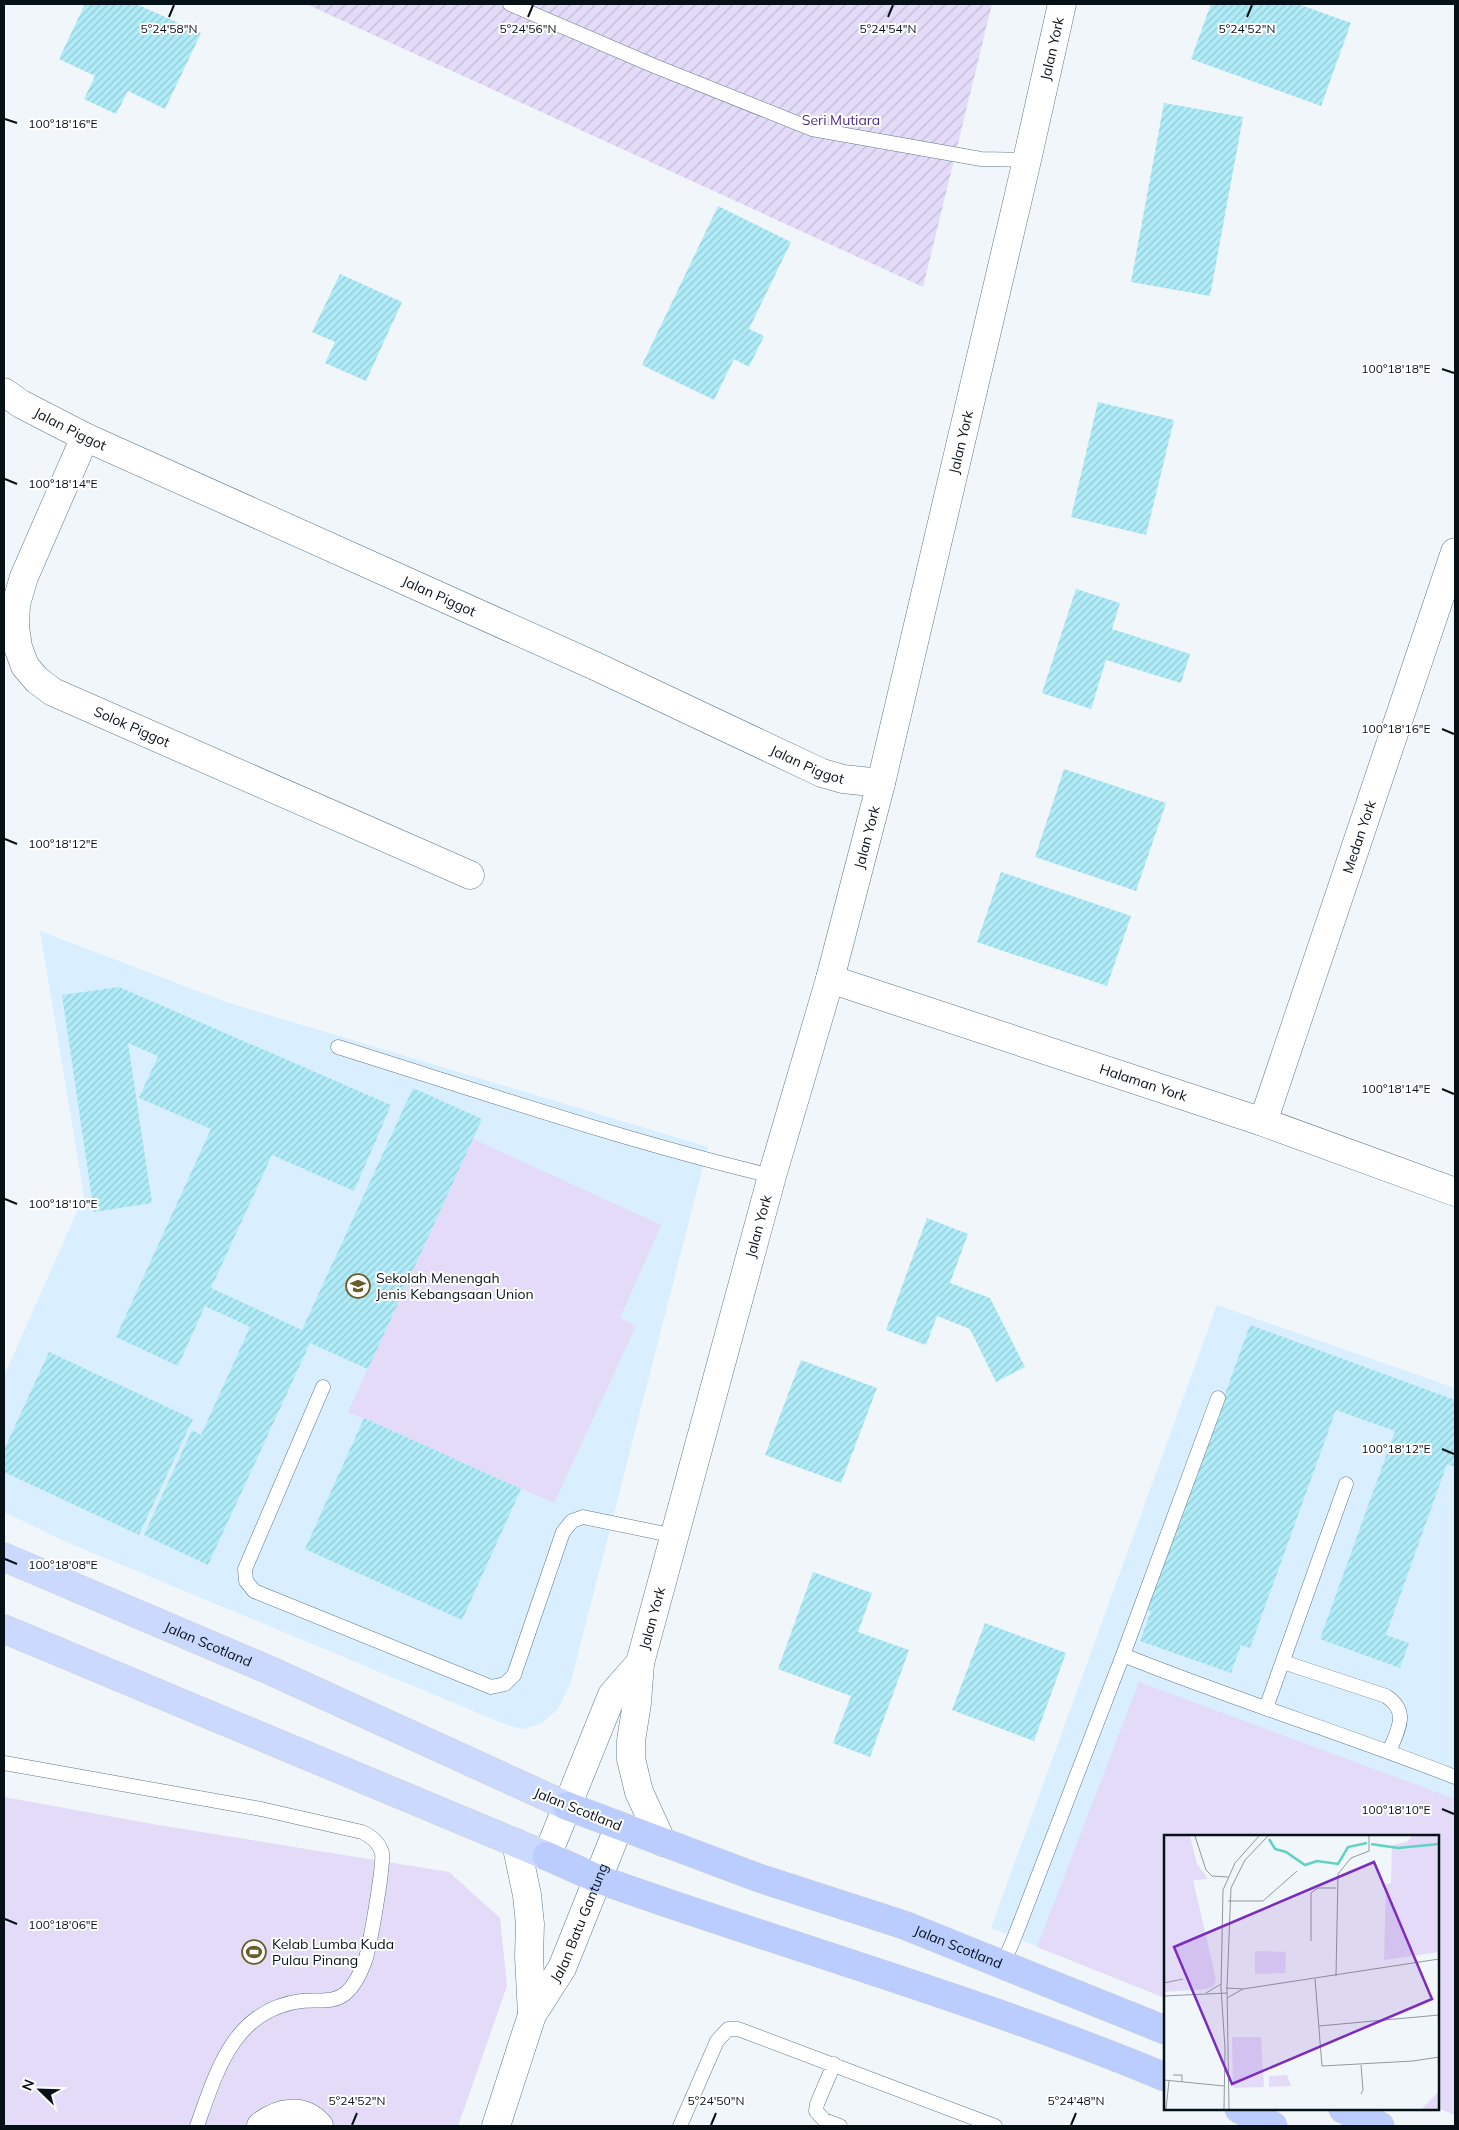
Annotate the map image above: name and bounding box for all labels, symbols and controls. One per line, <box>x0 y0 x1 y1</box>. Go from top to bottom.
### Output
street label: Jalan York <box>1036 15 1068 82</box>
text: 5°24'58"N <box>141 21 197 36</box>
text: 5°24'56"N <box>500 21 556 36</box>
text: 5°24'54"N <box>860 21 916 36</box>
text: 5°24'52"N <box>1219 21 1275 36</box>
park label: Seri Mutiara <box>802 111 880 129</box>
text: 100°18'16"E <box>28 116 98 131</box>
text: 100°18'18"E <box>1361 361 1431 376</box>
street label: Jalan Piggot <box>31 403 109 455</box>
street label: Jalan York <box>945 408 977 476</box>
text: 100°18'14"E <box>28 476 98 491</box>
street label: Jalan Piggot <box>399 572 479 620</box>
street label: Solok Piggot <box>91 702 173 751</box>
text: 100°18'16"E <box>1361 721 1431 736</box>
street label: Jalan Piggot <box>767 741 846 788</box>
street label: Medan York <box>1338 797 1380 876</box>
street label: Jalan York <box>850 803 884 871</box>
text: 100°18'12"E <box>28 836 98 851</box>
street label: Halaman York <box>1097 1060 1190 1106</box>
text: 100°18'14"E <box>1361 1081 1431 1096</box>
street label: Jalan York <box>741 1192 776 1260</box>
text: 100°18'10"E <box>28 1196 98 1211</box>
place label: Sekolah Menengah Jenis Kebangsaan Union <box>376 1269 534 1303</box>
school or university icon: Sekolah Menengah Jenis Kebangsaan Union <box>345 1273 371 1299</box>
text: 100°18'12"E <box>1361 1441 1431 1456</box>
text: 100°18'08"E <box>28 1557 98 1572</box>
street label: Jalan York <box>635 1584 669 1652</box>
street label: Jalan Scotland <box>162 1617 255 1671</box>
street label: Jalan Scotland <box>531 1783 625 1835</box>
text: 100°18'10"E <box>1361 1802 1431 1817</box>
inset map <box>1164 1835 1439 2110</box>
street label: Jalan Batu Gantung <box>546 1860 612 1986</box>
text: 100°18'06"E <box>28 1917 98 1932</box>
street label: Jalan Scotland <box>912 1921 1005 1973</box>
place label: Kelab Lumba Kuda Pulau Pinang <box>272 1935 394 1969</box>
sports icon: Kelab Lumba Kuda Pulau Pinang <box>241 1939 267 1965</box>
north arrow <box>15 2065 65 2115</box>
text: N <box>18 2077 38 2093</box>
text: 5°24'52"N <box>329 2093 385 2108</box>
text: 5°24'50"N <box>688 2093 744 2108</box>
text: 5°24'48"N <box>1048 2093 1104 2108</box>

